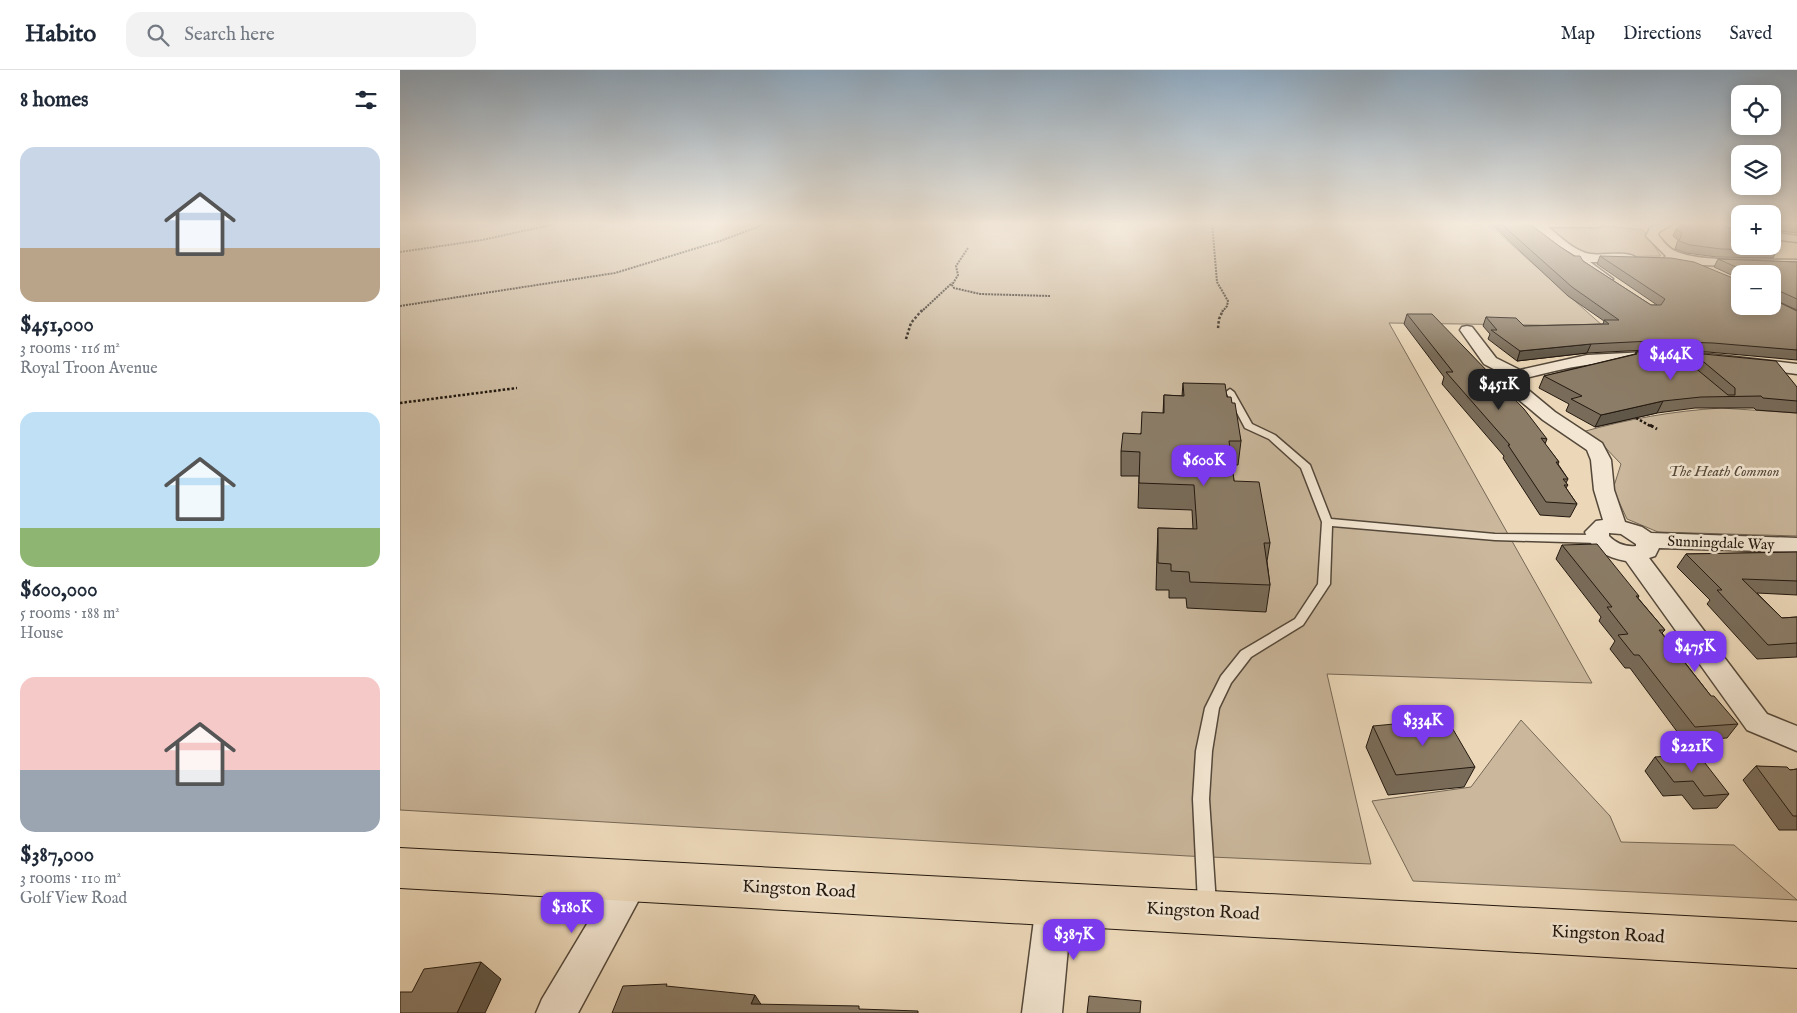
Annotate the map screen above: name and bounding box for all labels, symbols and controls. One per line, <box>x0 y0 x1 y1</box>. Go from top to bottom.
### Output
search box <box>126 12 476 57</box>
text: Habito <box>25 19 96 50</box>
icon: search <box>144 21 172 49</box>
text: Search here <box>184 23 275 47</box>
text: Map <box>1561 23 1595 46</box>
text: Directions <box>1623 23 1701 46</box>
text: Saved <box>1729 23 1772 46</box>
map controls <box>1731 85 1781 315</box>
button: locate <box>1731 85 1781 135</box>
icon: filters <box>352 86 380 114</box>
text: 8 homes <box>20 87 88 114</box>
button: layers <box>1731 145 1781 195</box>
icon: home <box>155 179 245 269</box>
button: + <box>1731 205 1781 255</box>
button: − <box>1731 265 1781 315</box>
text: $451,000 <box>20 312 94 339</box>
pin: $464K <box>1636 338 1706 381</box>
text: 3 rooms · 116 m² <box>20 339 120 359</box>
text: $464K <box>1650 345 1692 365</box>
text: Royal Troon Avenue <box>20 359 158 379</box>
pin: $451K <box>1464 368 1534 411</box>
text: $451K <box>1479 375 1519 395</box>
icon: home <box>155 444 245 534</box>
pin: $600K <box>1169 444 1239 487</box>
text: $600K <box>1183 451 1225 471</box>
park label: The Heath Common <box>1669 462 1779 481</box>
street label: Sunningdale Way <box>1667 532 1776 554</box>
text: $600,000 <box>20 577 98 604</box>
text: 5 rooms · 188 m² <box>20 604 120 624</box>
text: House <box>20 624 63 644</box>
pin: $475K <box>1660 630 1730 673</box>
text: $475K <box>1674 637 1716 657</box>
pin: $334K <box>1388 704 1458 747</box>
icon: home <box>155 709 245 799</box>
text: $334K <box>1403 711 1443 731</box>
pin: $221K <box>1657 730 1727 773</box>
text: $221K <box>1671 737 1713 757</box>
text: $387,000 <box>20 842 94 869</box>
text: 3 rooms · 110 m² <box>20 869 121 889</box>
street label: Kingston Road <box>742 876 857 904</box>
text: Golf View Road <box>20 889 127 909</box>
pin: $180K <box>537 892 607 934</box>
text: $180K <box>552 898 592 918</box>
street label: Kingston Road <box>1146 898 1261 926</box>
pin: $387K <box>1039 918 1109 961</box>
street label: Kingston Road <box>1551 921 1666 949</box>
text: $387K <box>1054 925 1094 945</box>

